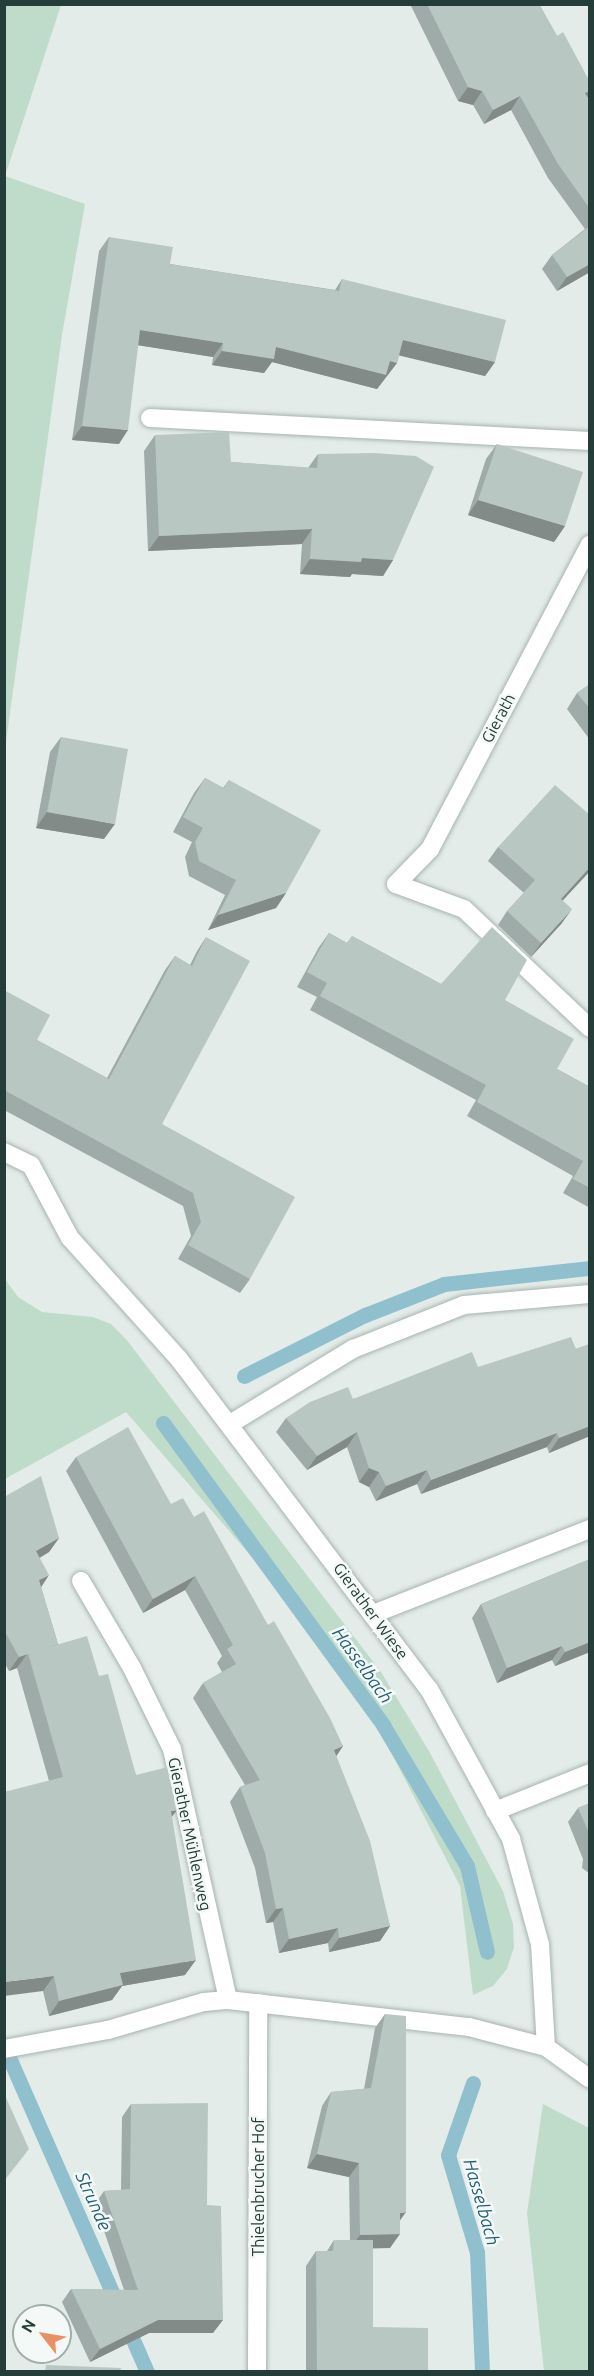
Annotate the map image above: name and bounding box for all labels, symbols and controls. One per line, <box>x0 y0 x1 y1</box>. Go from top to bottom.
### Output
street label: Gierath <box>477 690 519 746</box>
street label: Gierather Wiese <box>329 1559 413 1663</box>
water label: Hasselbach <box>328 1623 398 1707</box>
street label: Gierather Mühlenweg <box>164 1756 216 1912</box>
street label: Thielenbrucher Hof <box>248 2117 268 2257</box>
water label: Hasselbach <box>459 2156 505 2248</box>
water label: Strunde <box>72 2168 116 2234</box>
north arrow <box>12 2304 72 2364</box>
text: N <box>17 2316 39 2336</box>

